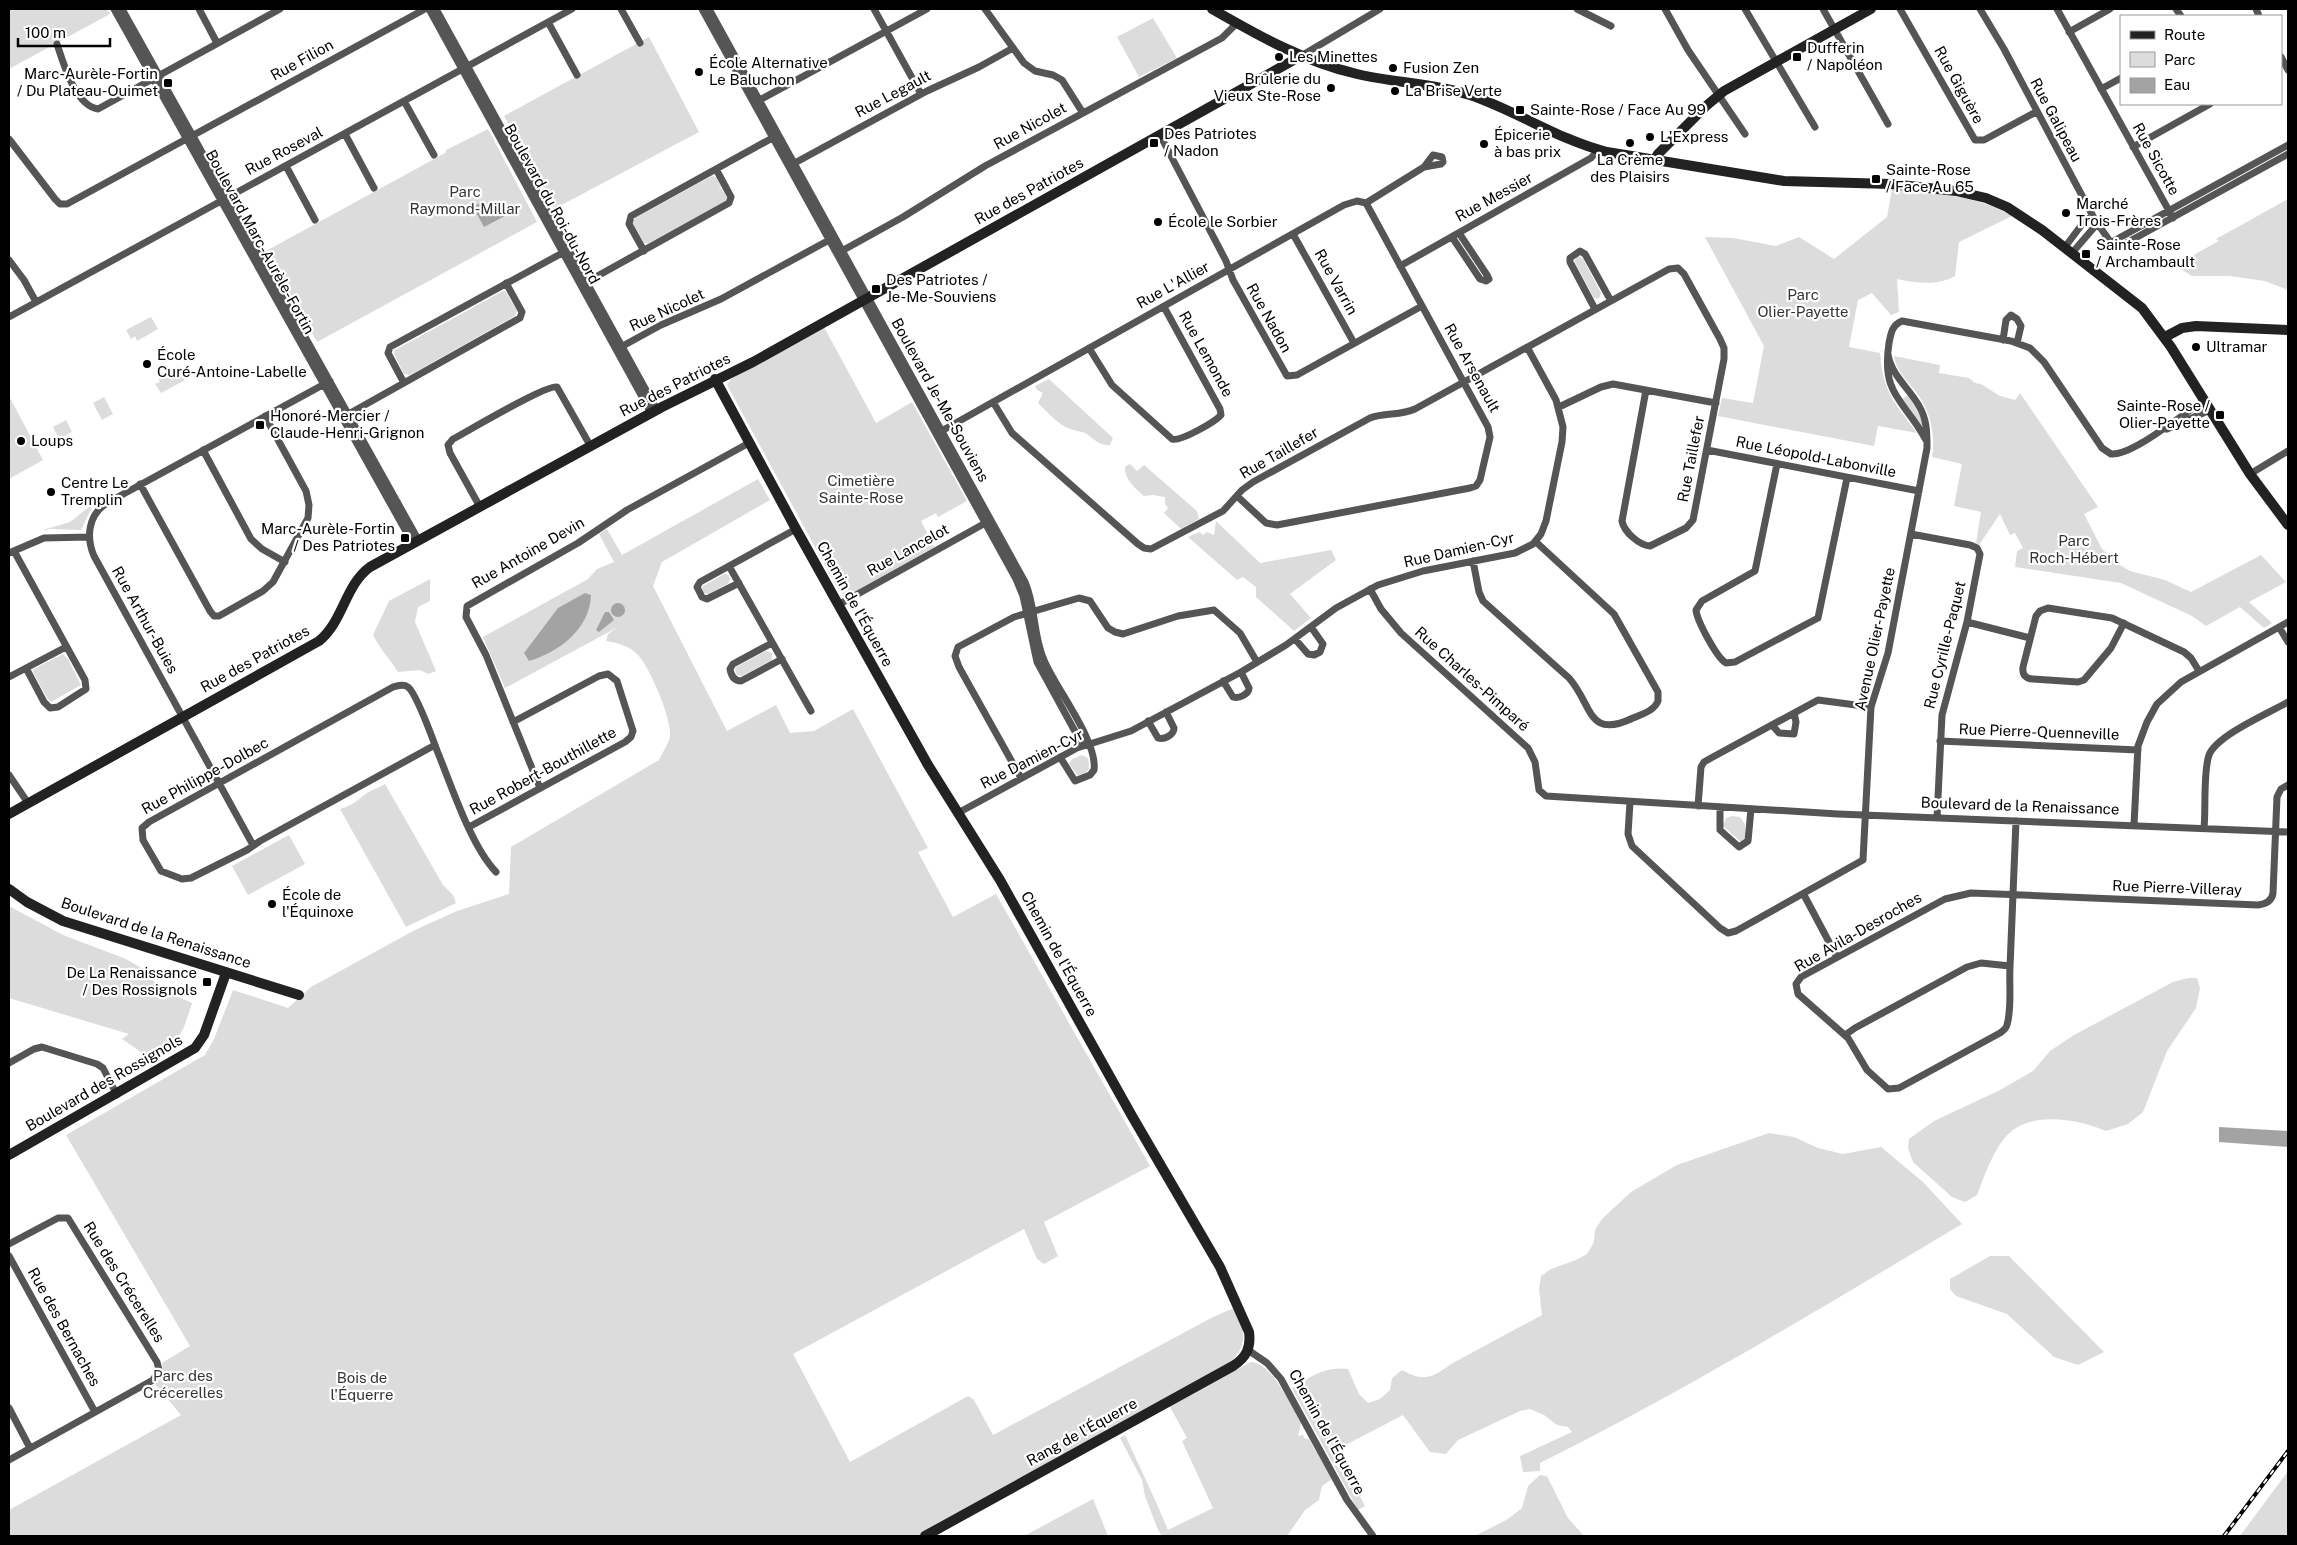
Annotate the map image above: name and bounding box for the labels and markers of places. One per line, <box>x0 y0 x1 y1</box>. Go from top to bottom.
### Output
place label: Dufferin / Napoléon <box>1807 39 1883 73</box>
place label: Les Minettes <box>1289 48 1378 65</box>
marker: Les Minettes <box>1273 51 1285 63</box>
marker: Dufferin / Napoléon <box>1791 51 1803 63</box>
place label: École Alternative Le Baluchon <box>709 54 828 88</box>
place label: Fusion Zen <box>1403 59 1479 76</box>
marker: Fusion Zen <box>1387 62 1399 74</box>
place label: Marc-Aurèle-Fortin / Du Plateau-Ouimet <box>17 65 158 99</box>
marker: École Alternative Le Baluchon <box>693 66 705 78</box>
place label: Brûlerie du Vieux Ste-Rose <box>1214 70 1321 104</box>
marker: Marc-Aurèle-Fortin / Du Plateau-Ouimet <box>162 77 174 89</box>
marker: Brûlerie du Vieux Ste-Rose <box>1325 82 1337 94</box>
place label: La Brise Verte <box>1405 82 1502 99</box>
marker: La Brise Verte <box>1389 85 1401 97</box>
place label: Sainte-Rose / Face Au 99 <box>1530 101 1706 118</box>
marker: Sainte-Rose / Face Au 99 <box>1514 104 1526 116</box>
place label: Des Patriotes / Nadon <box>1164 125 1257 159</box>
place label: Épicerie à bas prix <box>1494 126 1561 160</box>
place label: L'Express <box>1660 128 1728 145</box>
marker: L'Express <box>1644 131 1656 143</box>
marker: Des Patriotes / Nadon <box>1148 137 1160 149</box>
marker: La Crème des Plaisirs <box>1624 137 1636 149</box>
marker: Épicerie à bas prix <box>1478 138 1490 150</box>
place label: La Crème des Plaisirs <box>1590 151 1670 185</box>
place label: Sainte-Rose / Face Au 65 <box>1886 161 1974 195</box>
marker: Sainte-Rose / Face Au 65 <box>1870 173 1882 185</box>
place label: Marché Trois-Frères <box>2076 195 2161 229</box>
marker: Marché Trois-Frères <box>2060 207 2072 219</box>
place label: École le Sorbier <box>1168 213 1278 230</box>
marker: École le Sorbier <box>1152 216 1164 228</box>
place label: Sainte-Rose / Archambault <box>2096 236 2195 270</box>
marker: Sainte-Rose / Archambault <box>2080 248 2092 260</box>
place label: Des Patriotes / Je-Me-Souviens <box>886 271 996 305</box>
marker: Des Patriotes / Je-Me-Souviens <box>870 283 882 295</box>
place label: Ultramar <box>2206 338 2267 355</box>
marker: Ultramar <box>2190 341 2202 353</box>
place label: École Curé-Antoine-Labelle <box>157 346 307 380</box>
marker: École Curé-Antoine-Labelle <box>141 358 153 370</box>
place label: Sainte-Rose / Olier-Payette <box>2116 397 2211 431</box>
place label: Honoré-Mercier / Claude-Henri-Grignon <box>270 407 425 441</box>
marker: Sainte-Rose / Olier-Payette <box>2214 409 2226 421</box>
marker: Honoré-Mercier / Claude-Henri-Grignon <box>254 419 266 431</box>
place label: Loups <box>31 432 73 449</box>
marker: Loups <box>15 435 27 447</box>
place label: Centre Le Tremplin <box>61 474 129 508</box>
marker: Centre Le Tremplin <box>45 486 57 498</box>
place label: Marc-Aurèle-Fortin / Des Patriotes <box>261 520 395 554</box>
marker: Marc-Aurèle-Fortin / Des Patriotes <box>399 532 411 544</box>
place label: École de l'Équinoxe <box>282 886 354 920</box>
marker: École de l'Équinoxe <box>266 898 278 910</box>
place label: De La Renaissance / Des Rossignols <box>66 964 197 998</box>
marker: De La Renaissance / Des Rossignols <box>201 976 213 988</box>

